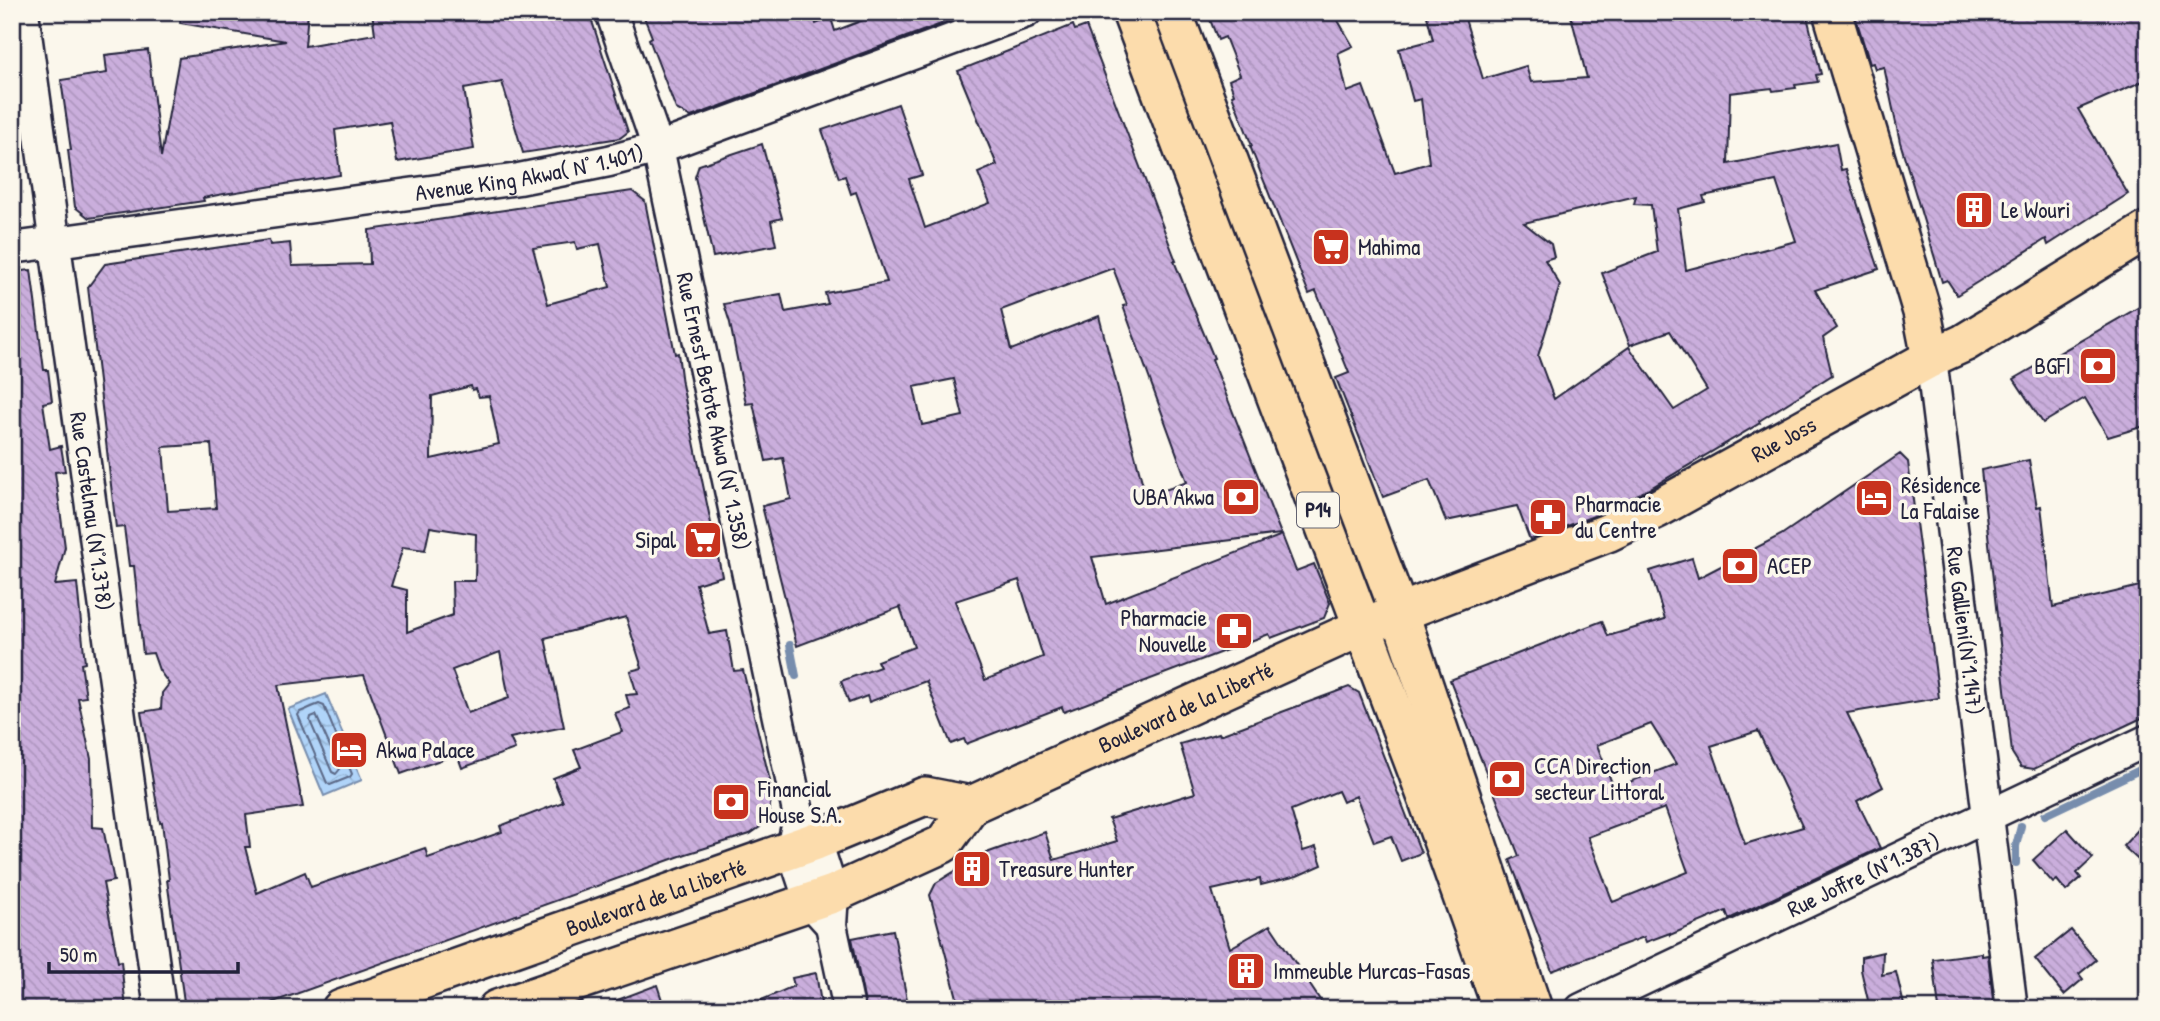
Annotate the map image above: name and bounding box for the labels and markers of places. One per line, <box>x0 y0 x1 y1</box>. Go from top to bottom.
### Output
building icon: Le Wouri <box>1953 189 1995 231</box>
place label: Le Wouri <box>2001 194 2071 225</box>
supermarket icon: Mahima <box>1310 226 1352 268</box>
place label: Mahima <box>1358 231 1420 262</box>
bank icon: BGFI <box>2077 345 2119 387</box>
place label: BGFI <box>2034 350 2071 381</box>
place label: Résidence La Falaise <box>1901 469 1981 526</box>
bank icon: UBA Akwa <box>1220 476 1262 518</box>
hotel icon: Résidence La Falaise <box>1853 477 1895 519</box>
place label: UBA Akwa <box>1133 481 1214 512</box>
place label: Pharmacie du Centre <box>1575 488 1661 545</box>
pharmacy icon: Pharmacie du Centre <box>1527 496 1569 538</box>
supermarket icon: Sipal <box>682 519 724 561</box>
place label: Sipal <box>635 524 677 555</box>
bank icon: ACEP <box>1719 545 1761 587</box>
place label: ACEP <box>1767 550 1812 581</box>
place label: Pharmacie Nouvelle <box>1121 602 1207 659</box>
pharmacy icon: Pharmacie Nouvelle <box>1213 610 1255 652</box>
hotel icon: Akwa Palace <box>328 729 370 771</box>
place label: Akwa Palace <box>376 734 475 765</box>
place label: CCA Direction secteur Littoral <box>1534 750 1665 807</box>
bank icon: CCA Direction secteur Littoral <box>1486 758 1528 800</box>
place label: Financial House S.A. <box>757 773 842 830</box>
bank icon: Financial House S.A. <box>710 781 752 823</box>
building icon: Treasure Hunter <box>951 848 993 890</box>
place label: Treasure Hunter <box>999 853 1135 884</box>
building icon: Immeuble Murcas-Fasas <box>1225 950 1267 992</box>
place label: Immeuble Murcas-Fasas <box>1273 955 1470 986</box>

